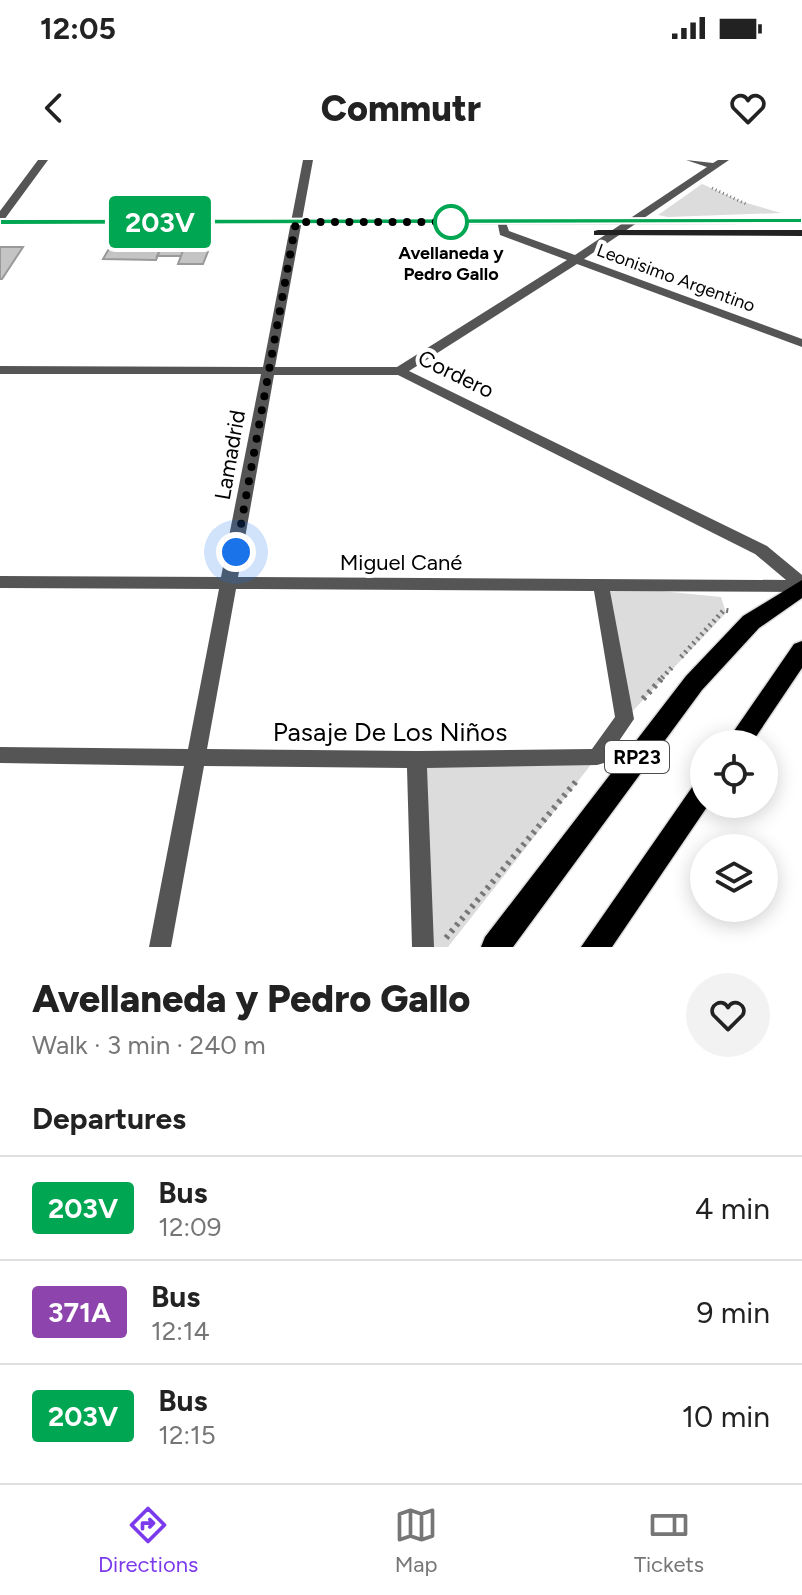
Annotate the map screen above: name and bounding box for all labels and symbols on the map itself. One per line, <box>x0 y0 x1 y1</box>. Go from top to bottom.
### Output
line badge: 203V <box>104 196 216 248</box>
marker: Avellaneda y Pedro Gallo <box>434 205 468 239</box>
street label: Leonisimo Argentino <box>594 239 758 317</box>
place label: Avellaneda y Pedro Gallo <box>398 242 504 285</box>
street label: Cordero <box>414 344 498 404</box>
street label: Lamadrid <box>209 408 251 502</box>
your location <box>216 532 256 572</box>
street label: Miguel Cané <box>340 549 462 576</box>
street label: Pasaje De Los Niños <box>273 716 507 748</box>
road number: RP23 <box>605 741 669 773</box>

